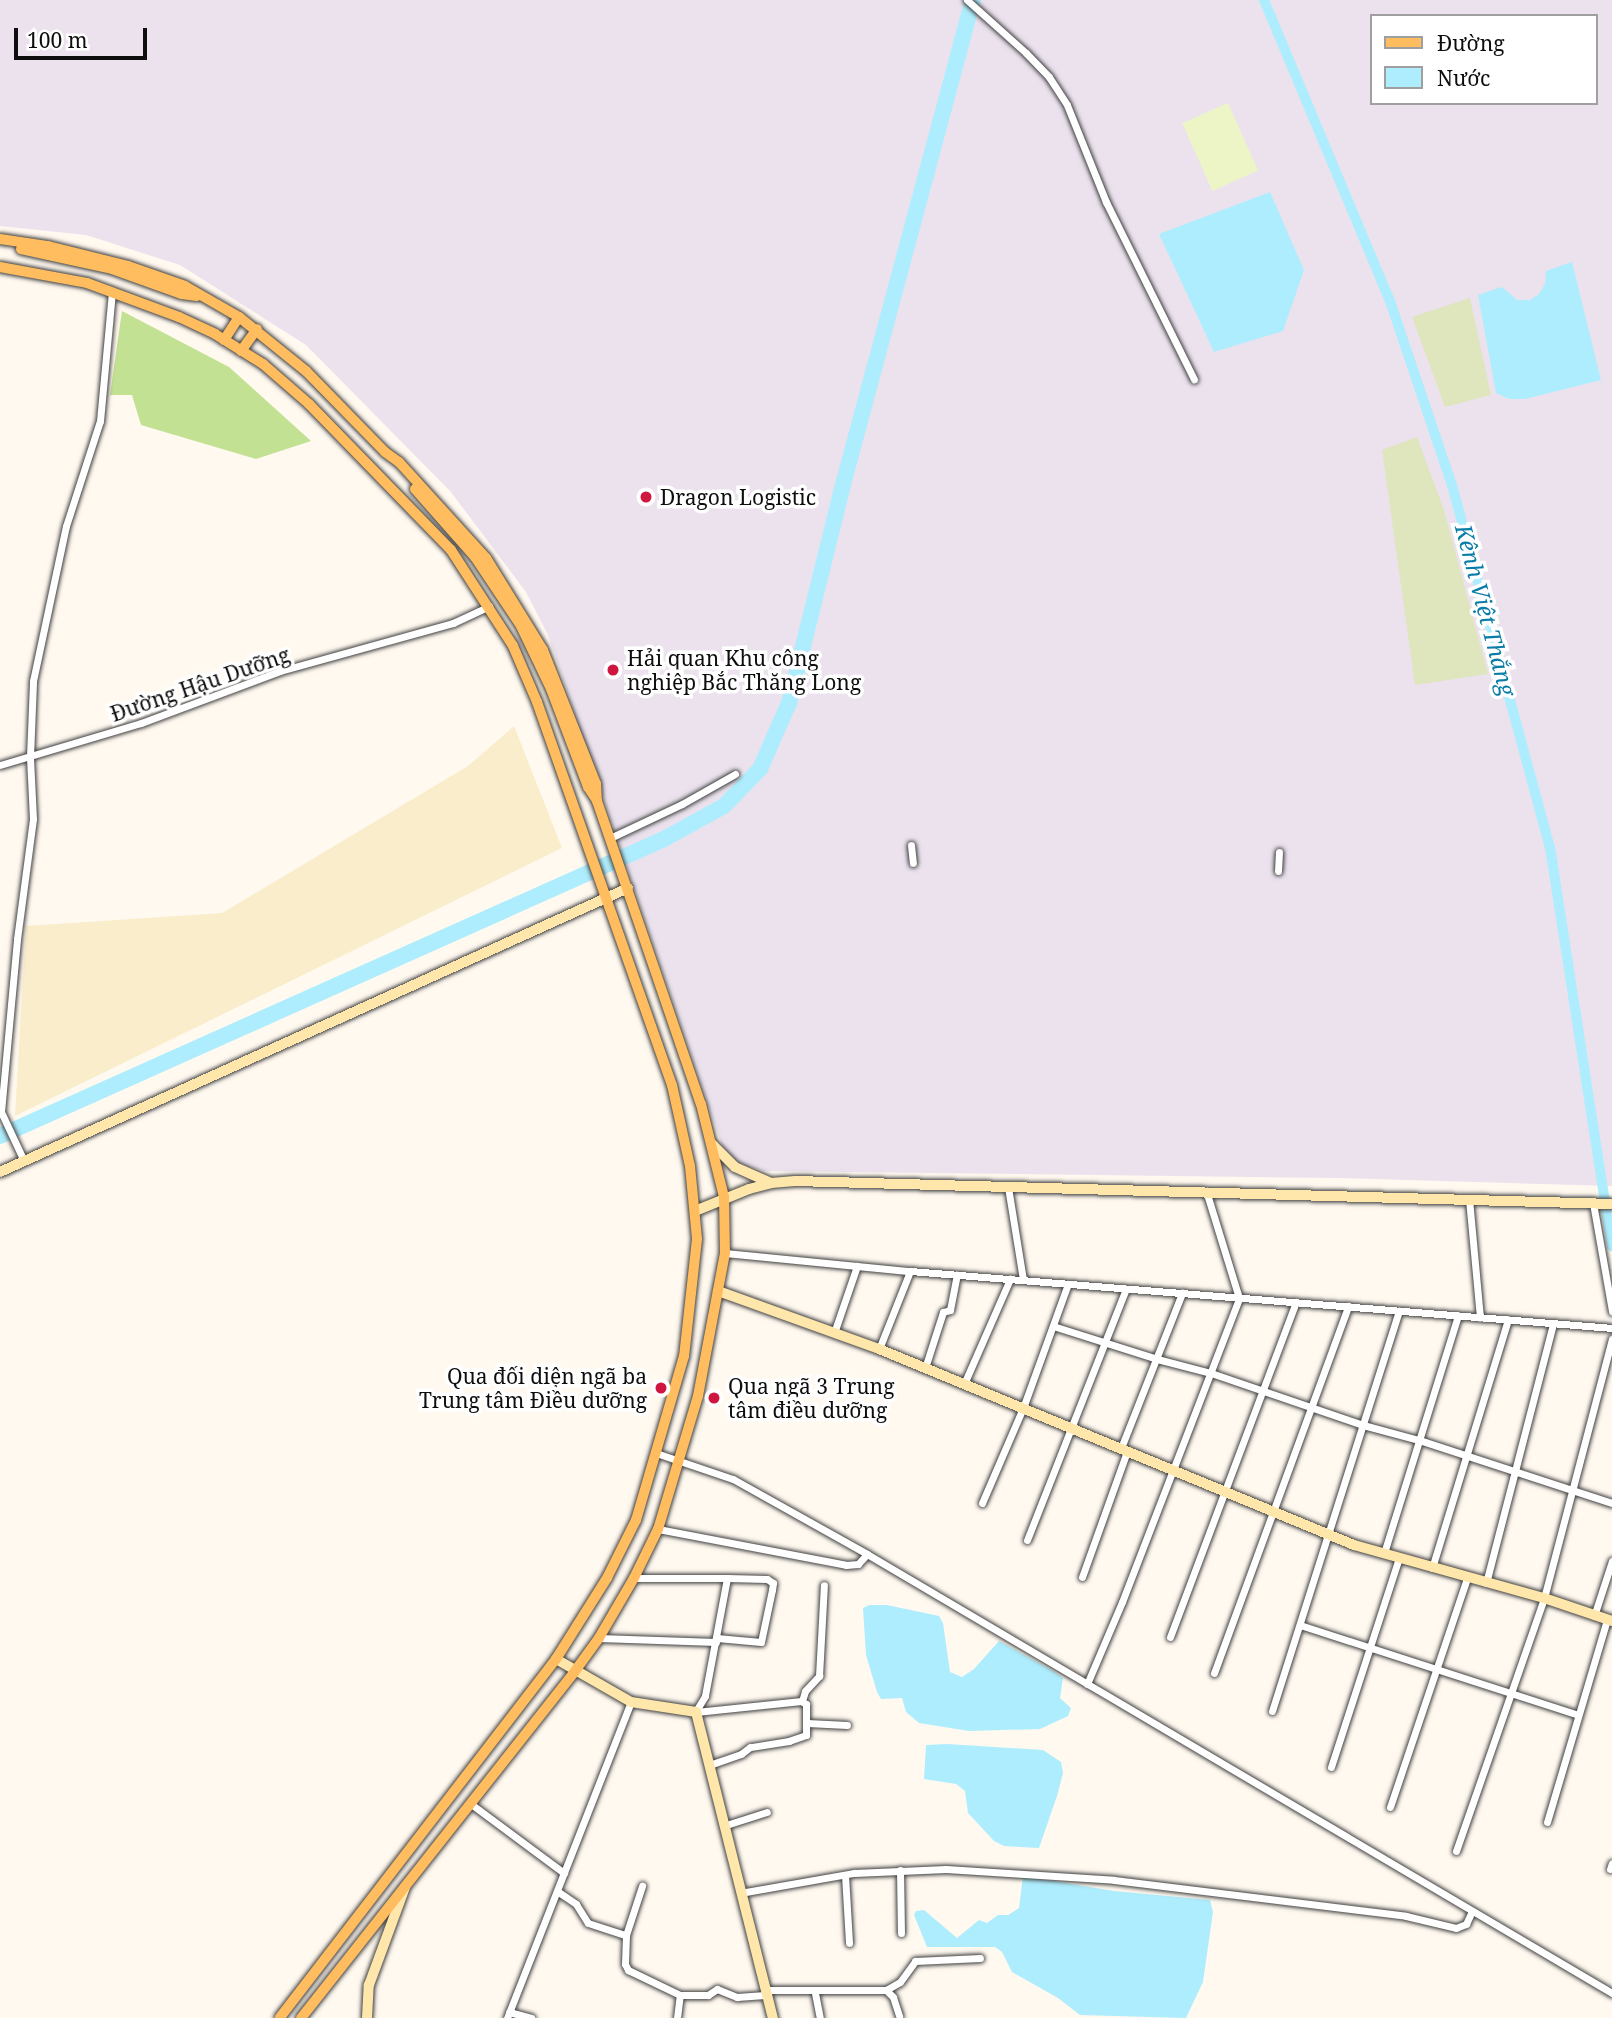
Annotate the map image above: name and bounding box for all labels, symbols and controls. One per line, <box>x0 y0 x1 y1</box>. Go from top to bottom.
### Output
scale bar <box>18 14 150 58</box>
legend <box>1370 14 1598 105</box>
text: 100 m <box>27 26 88 54</box>
text: Đường <box>1437 29 1504 57</box>
text: Nước <box>1437 64 1490 92</box>
place label: Dragon Logistic <box>660 484 816 510</box>
marker: Dragon Logistic <box>638 489 654 505</box>
water label: Kênh Việt Thắng <box>1450 521 1522 699</box>
street label: Đường Hậu Dưỡng <box>107 642 293 726</box>
place label: Hải quan Khu công nghiệp Bắc Thăng Long <box>627 645 861 695</box>
marker: Hải quan Khu công nghiệp Bắc Thăng Long <box>605 662 621 678</box>
place label: Qua đối diện ngã ba Trung tâm Điều dưỡng <box>419 1363 647 1413</box>
place label: Qua ngã 3 Trung tâm điều dưỡng <box>728 1373 894 1423</box>
marker: Qua đối diện ngã ba Trung tâm Điều dưỡng <box>653 1380 669 1396</box>
marker: Qua ngã 3 Trung tâm điều dưỡng <box>706 1390 722 1406</box>

